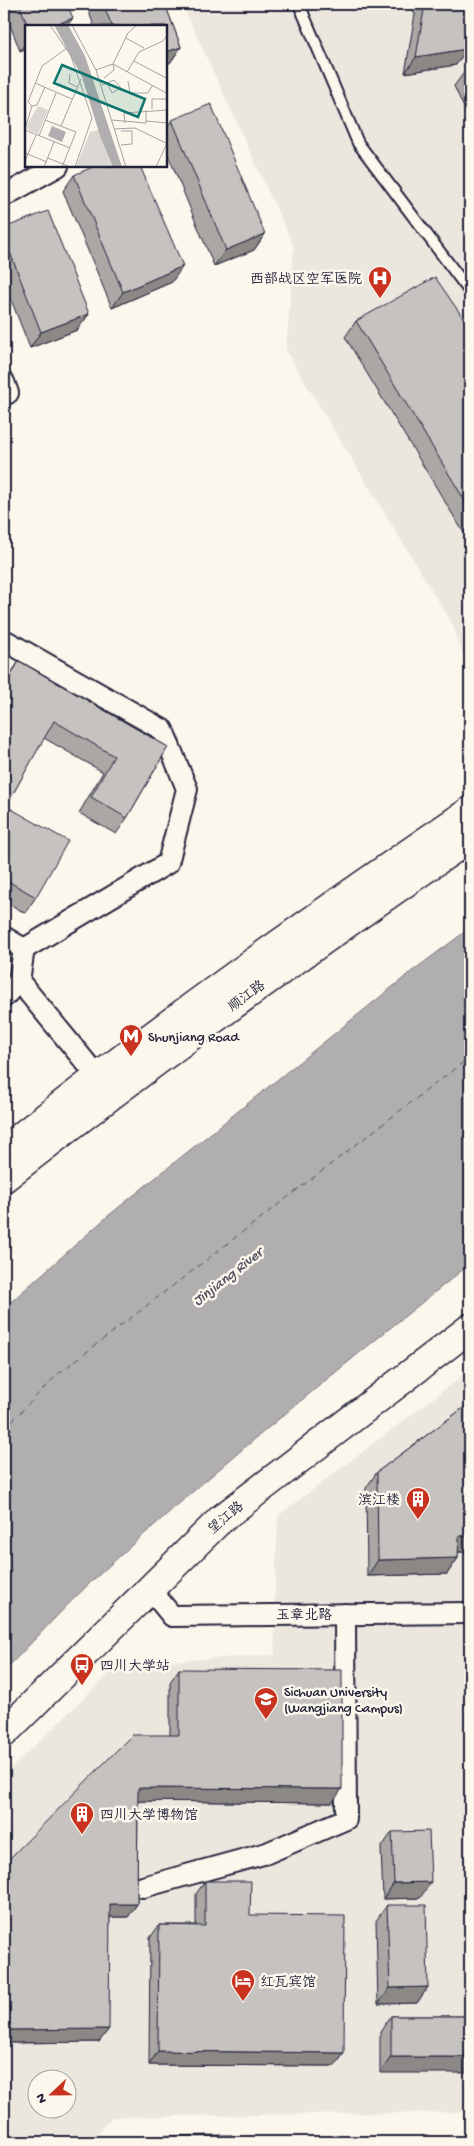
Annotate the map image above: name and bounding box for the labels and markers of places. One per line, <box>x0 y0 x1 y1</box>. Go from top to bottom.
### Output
hospital icon: 西部战区空军医院 <box>367 265 393 299</box>
place label: 西部战区空军医院 <box>250 271 362 289</box>
metro station icon: Shunjiang Road <box>118 1023 144 1057</box>
place label: Shunjiang Road <box>148 1030 240 1047</box>
building icon: 滨江楼 <box>405 1486 431 1520</box>
place label: 滨江楼 <box>358 1493 400 1510</box>
bus stop icon: 四川大学站 <box>69 1652 95 1686</box>
place label: 四川大学站 <box>100 1658 170 1676</box>
place label: Sichuan University (Wangjiang Campus) <box>284 1685 403 1718</box>
school or university icon: Sichuan University (Wangjiang Campus) <box>253 1686 279 1720</box>
building icon: 四川大学博物馆 <box>69 1801 95 1835</box>
place label: 四川大学博物馆 <box>100 1807 198 1825</box>
hotel icon: 红瓦宾馆 <box>230 1968 256 2002</box>
place label: 红瓦宾馆 <box>260 1974 316 1992</box>

